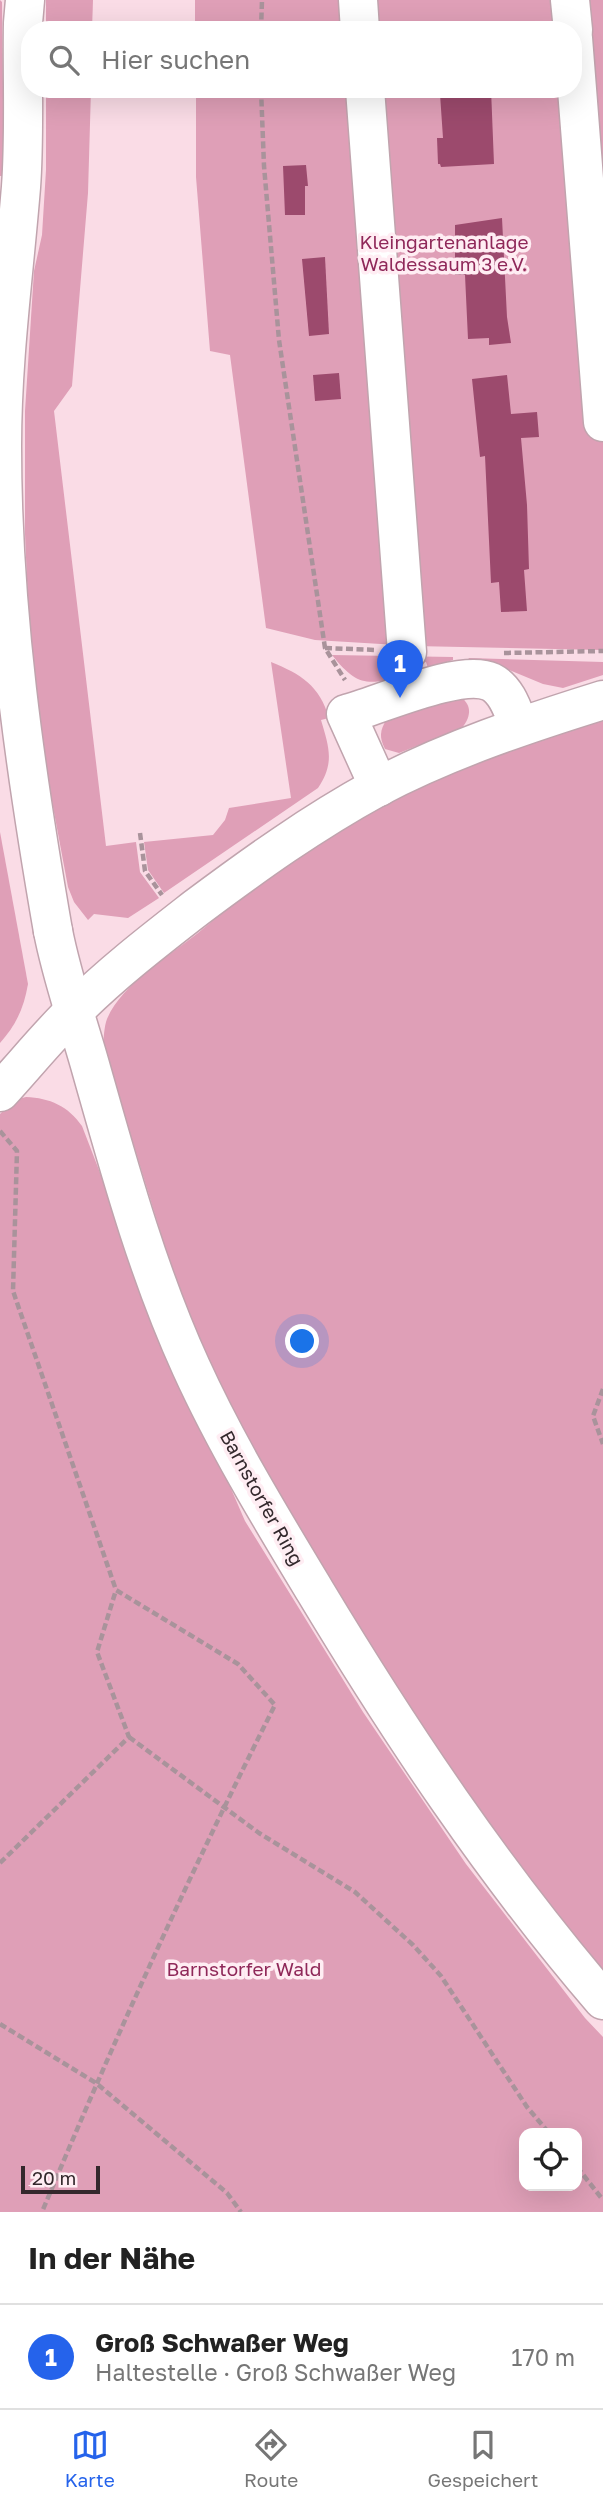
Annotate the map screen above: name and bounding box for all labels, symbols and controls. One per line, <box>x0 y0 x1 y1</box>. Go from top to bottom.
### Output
search box <box>21 21 582 98</box>
icon: search <box>45 41 83 79</box>
text: Hier suchen <box>101 44 250 75</box>
park label: Kleingartenanlage Waldessaum 3 e.V. <box>359 230 529 275</box>
pin: 1 <box>377 640 423 698</box>
your location <box>285 1324 319 1358</box>
street label: Barnstorfer Ring <box>216 1426 309 1569</box>
park label: Barnstorfer Wald <box>166 1957 322 1980</box>
map controls <box>519 2128 582 2191</box>
button: locate <box>519 2128 582 2191</box>
scale bar <box>21 2163 100 2195</box>
text: 20 m <box>32 2166 76 2189</box>
text: In der Nähe <box>28 2240 195 2276</box>
text: Groß Schwaßer Weg <box>95 2327 349 2358</box>
text: 1 <box>45 2343 57 2371</box>
text: 170 m <box>511 2343 575 2371</box>
text: Haltestelle · Groß Schwaßer Weg <box>95 2358 456 2386</box>
tab: Karte <box>65 2426 115 2491</box>
tab: Route <box>244 2426 298 2491</box>
tab: Gespeichert <box>428 2426 538 2491</box>

